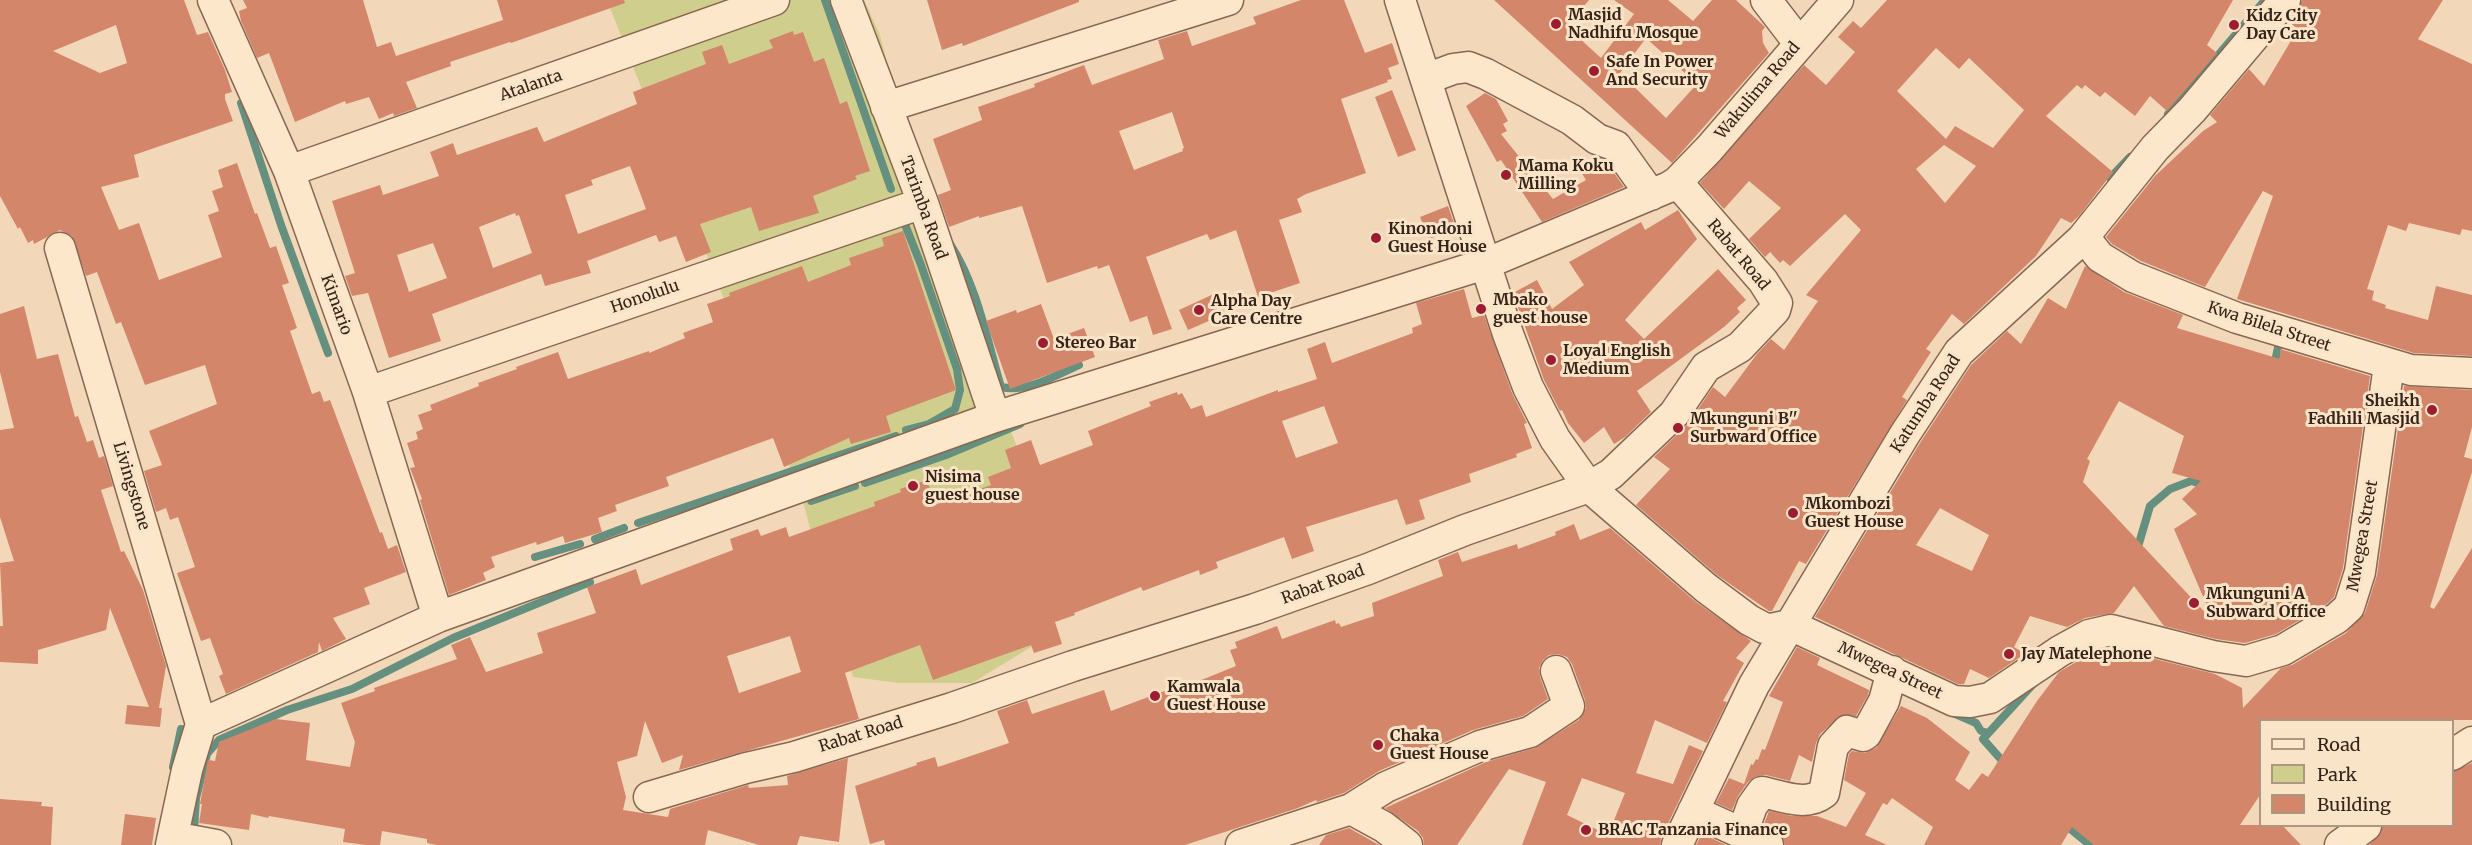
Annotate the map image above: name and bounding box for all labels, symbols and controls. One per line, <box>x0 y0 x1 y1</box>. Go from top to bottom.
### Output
place label: Masjid Nadhifu Mosque <box>1568 5 1698 43</box>
place label: Kidz City Day Care <box>2246 6 2317 44</box>
marker: Masjid Nadhifu Mosque <box>1549 17 1563 31</box>
marker: Kidz City Day Care <box>2227 18 2241 32</box>
street label: Wakulima Road <box>1712 38 1804 144</box>
place label: Safe In Power And Security <box>1606 52 1714 90</box>
marker: Safe In Power And Security <box>1587 64 1601 78</box>
street label: Atalanta <box>497 66 565 106</box>
street label: Tarimba Road <box>895 154 951 262</box>
place label: Mama Koku Milling <box>1518 156 1614 194</box>
marker: Mama Koku Milling <box>1499 168 1513 182</box>
street label: Rabat Road <box>1703 216 1773 294</box>
place label: Kinondoni Guest House <box>1388 219 1487 257</box>
marker: Kinondoni Guest House <box>1369 231 1383 245</box>
street label: Kimario <box>316 272 356 338</box>
street label: Honolulu <box>608 276 682 318</box>
place label: Mbako guest house <box>1493 290 1588 328</box>
place label: Alpha Day Care Centre <box>1211 291 1302 329</box>
street label: Kwa Bilela Street <box>2205 298 2333 356</box>
marker: Mbako guest house <box>1474 302 1488 316</box>
marker: Alpha Day Care Centre <box>1192 303 1206 317</box>
place label: Stereo Bar <box>1055 333 1136 353</box>
marker: Stereo Bar <box>1036 336 1050 350</box>
place label: Loyal English Medium <box>1563 341 1671 379</box>
street label: Katumba Road <box>1887 351 1965 457</box>
marker: Loyal English Medium <box>1544 353 1558 367</box>
place label: Sheikh Fadhili Masjid <box>2308 391 2420 429</box>
marker: Sheikh Fadhili Masjid <box>2425 403 2439 417</box>
place label: Mkunguni B'' Surbward Office <box>1690 409 1817 447</box>
marker: Mkunguni B'' Surbward Office <box>1671 421 1685 435</box>
street label: Livingstone <box>108 440 154 532</box>
place label: Nisima guest house <box>925 467 1020 505</box>
marker: Nisima guest house <box>906 479 920 493</box>
street label: Mwegea Street <box>2344 479 2382 593</box>
place label: Mkombozi Guest House <box>1805 494 1904 532</box>
marker: Mkombozi Guest House <box>1786 506 1800 520</box>
street label: Rabat Road <box>1279 561 1367 609</box>
place label: Mkunguni A Subward Office <box>2206 584 2326 622</box>
marker: Mkunguni A Subward Office <box>2187 596 2201 610</box>
street label: Mwegea Street <box>1835 638 1945 704</box>
place label: Jay Matelephone <box>2021 644 2152 664</box>
marker: Jay Matelephone <box>2002 647 2016 661</box>
place label: Kamwala Guest House <box>1167 677 1266 715</box>
marker: Kamwala Guest House <box>1148 689 1162 703</box>
street label: Rabat Road <box>817 713 905 757</box>
legend <box>2259 719 2454 827</box>
place label: Chaka Guest House <box>1390 726 1489 764</box>
text: Road <box>2317 733 2361 756</box>
marker: Chaka Guest House <box>1371 738 1385 752</box>
text: Park <box>2317 763 2357 786</box>
text: Building <box>2317 793 2391 816</box>
place label: BRAC Tanzania Finance <box>1598 820 1787 840</box>
marker: BRAC Tanzania Finance <box>1579 823 1593 837</box>

